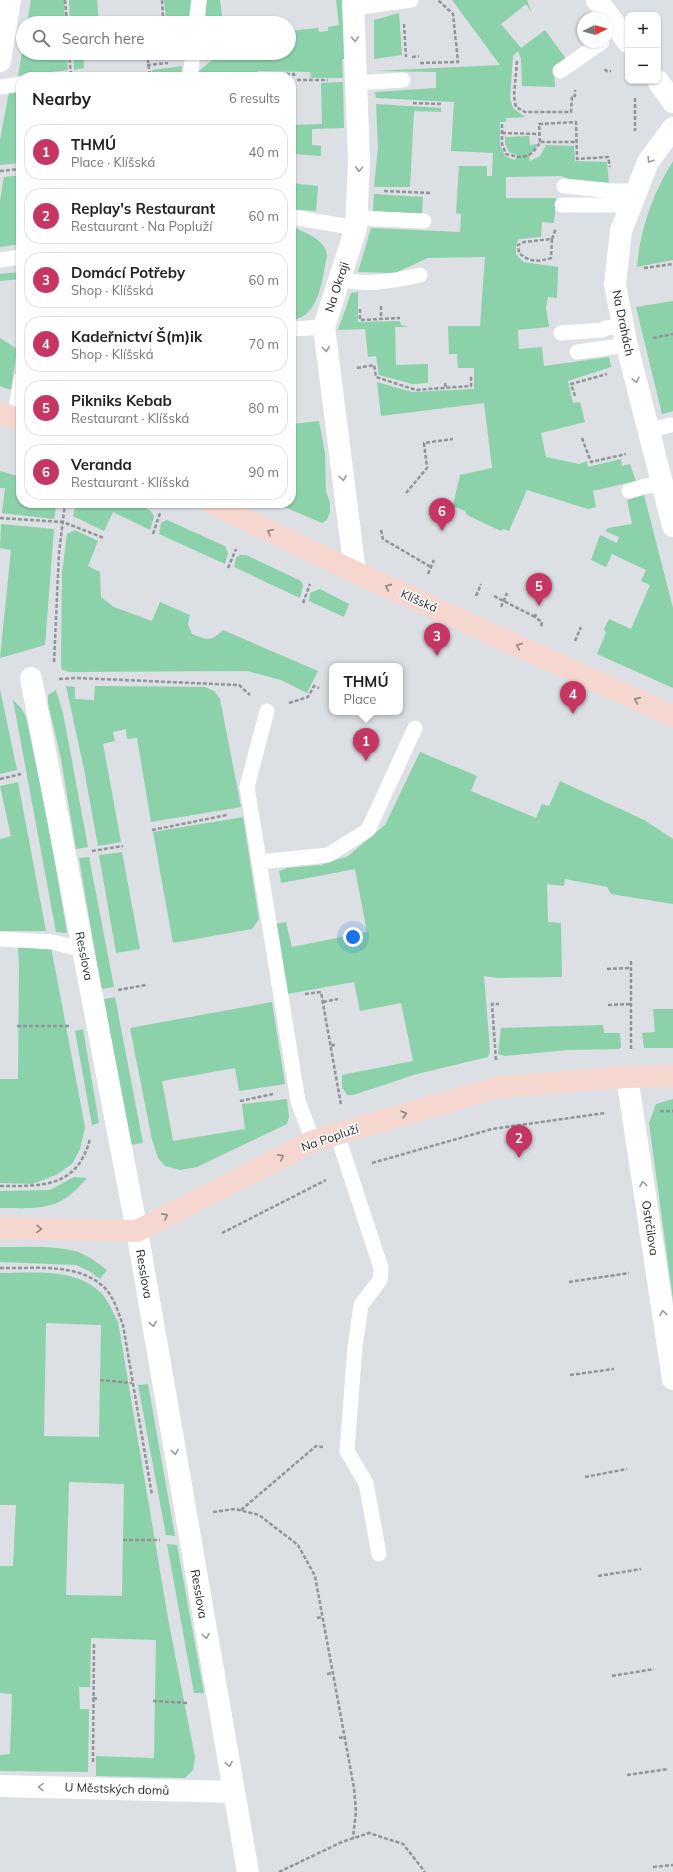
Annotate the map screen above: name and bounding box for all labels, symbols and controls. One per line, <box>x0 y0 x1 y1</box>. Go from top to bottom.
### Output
north arrow <box>577 12 613 48</box>
map controls <box>625 12 661 84</box>
button: + <box>625 12 661 48</box>
search box <box>16 16 296 60</box>
icon: search <box>30 27 52 49</box>
text: Search here <box>62 29 144 48</box>
one-way arrow <box>351 36 359 42</box>
button: − <box>625 48 661 84</box>
text: Nearby <box>32 88 91 109</box>
text: 6 results <box>229 90 280 106</box>
text: THMÚ <box>71 135 116 154</box>
text: 1 <box>42 144 50 160</box>
text: 40 m <box>249 144 279 160</box>
text: Place · Klíšská <box>71 154 155 170</box>
one-way arrow <box>648 156 655 163</box>
one-way arrow <box>355 166 363 172</box>
text: Replay's Restaurant <box>71 199 215 218</box>
text: 2 <box>42 208 50 224</box>
text: 60 m <box>249 208 279 224</box>
text: Restaurant · Na Popluží <box>71 218 212 234</box>
street label: Na Okraji <box>321 260 352 314</box>
text: Domácí Potřeby <box>71 263 185 282</box>
text: 3 <box>42 272 50 288</box>
text: 60 m <box>249 272 279 288</box>
text: Shop · Klíšská <box>71 282 154 298</box>
street label: Na Drahách <box>609 289 638 357</box>
text: Kadeřnictví Š(m)ik <box>71 327 202 346</box>
text: 4 <box>42 336 50 352</box>
text: 70 m <box>249 336 279 352</box>
text: Shop · Klíšská <box>71 346 154 362</box>
one-way arrow <box>321 346 330 352</box>
one-way arrow <box>631 376 639 383</box>
text: Pikniks Kebab <box>71 391 172 410</box>
text: 5 <box>42 400 50 416</box>
text: 80 m <box>249 400 279 416</box>
text: Restaurant · Klíšská <box>71 410 189 426</box>
text: Veranda <box>71 455 132 474</box>
text: 6 <box>42 464 50 480</box>
text: 90 m <box>249 464 279 480</box>
text: Restaurant · Klíšská <box>71 474 189 490</box>
one-way arrow <box>338 475 347 481</box>
pin: 6 <box>429 498 455 531</box>
one-way arrow <box>267 529 274 536</box>
pin: 5 <box>526 573 552 606</box>
one-way arrow <box>384 584 392 592</box>
street label: Klíšská <box>399 586 440 615</box>
pin: 3 <box>424 623 450 656</box>
one-way arrow <box>516 643 523 651</box>
popup <box>329 663 403 715</box>
text: THMÚ <box>343 672 389 691</box>
pin: 4 <box>560 681 586 714</box>
text: Place <box>343 691 376 707</box>
one-way arrow <box>634 697 642 705</box>
pin: 1 <box>353 728 379 761</box>
your location <box>343 927 363 947</box>
street label: Resslova <box>72 930 97 982</box>
one-way arrow <box>400 1110 407 1119</box>
street label: Na Popluží <box>299 1120 362 1154</box>
pin: 2 <box>506 1125 532 1158</box>
one-way arrow <box>277 1154 284 1162</box>
one-way arrow <box>640 1181 648 1187</box>
street label: Ostrčilova <box>639 1199 662 1257</box>
one-way arrow <box>161 1213 169 1221</box>
one-way arrow <box>36 1224 42 1233</box>
street label: Resslova <box>133 1248 156 1300</box>
one-way arrow <box>659 1310 668 1316</box>
one-way arrow <box>148 1321 157 1327</box>
one-way arrow <box>170 1449 179 1455</box>
street label: Resslova <box>188 1568 211 1620</box>
one-way arrow <box>202 1633 210 1639</box>
one-way arrow <box>224 1761 232 1767</box>
street label: U Městských domů <box>64 1779 170 1798</box>
one-way arrow <box>38 1783 44 1791</box>

